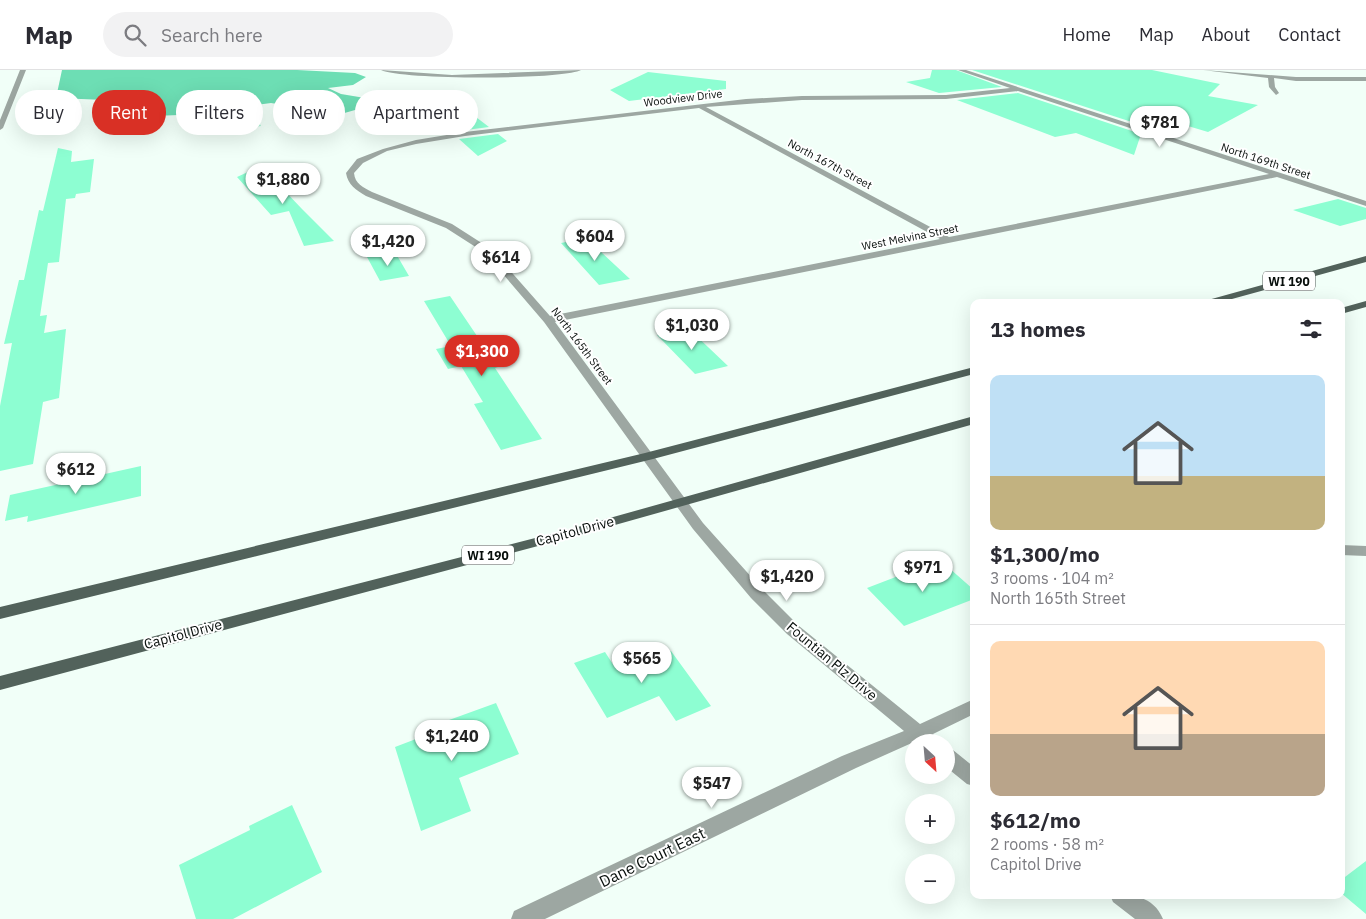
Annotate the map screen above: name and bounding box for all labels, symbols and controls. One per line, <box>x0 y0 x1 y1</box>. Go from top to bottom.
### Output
search box <box>103 12 453 57</box>
text: Map <box>25 19 73 51</box>
icon: search <box>121 21 149 49</box>
text: Search here <box>161 23 263 47</box>
text: Home <box>1063 23 1111 46</box>
text: Map <box>1139 23 1174 46</box>
text: About <box>1202 23 1250 46</box>
text: Contact <box>1278 23 1341 46</box>
street label: Woodview Drive <box>643 86 723 110</box>
chip: Buy <box>15 90 82 135</box>
chip: Rent <box>92 90 166 135</box>
chip: Filters <box>176 90 263 135</box>
chip: New <box>273 90 345 135</box>
chip: Apartment <box>355 90 478 135</box>
pin: $781 <box>1130 106 1190 148</box>
text: $781 <box>1141 112 1179 132</box>
street label: North 167th Street <box>785 136 875 192</box>
street label: North 169th Street <box>1219 140 1313 182</box>
pin: $1,880 <box>242 162 324 205</box>
text: $1,880 <box>257 169 309 189</box>
pin: $604 <box>565 220 625 262</box>
street label: West Melvina Street <box>860 221 960 253</box>
pin: $1,420 <box>347 224 429 267</box>
text: $604 <box>576 226 614 246</box>
text: $1,420 <box>362 231 414 251</box>
pin: $614 <box>471 240 531 283</box>
text: $614 <box>482 247 520 267</box>
road number: WI 190 <box>1263 272 1315 290</box>
street label: North 165th Street <box>548 304 616 388</box>
pin: $1,030 <box>651 308 733 351</box>
text: $1,030 <box>666 315 718 335</box>
text: 13 homes <box>990 315 1086 343</box>
icon: filters <box>1297 315 1325 343</box>
pin: $1,300 <box>441 334 523 377</box>
text: $1,300 <box>456 341 508 361</box>
icon: home <box>1113 408 1203 498</box>
pin: $612 <box>46 452 106 495</box>
text: $612 <box>57 459 95 479</box>
street label: Capitol Drive <box>534 512 616 550</box>
text: $1,300/mo <box>990 540 1100 568</box>
road number: WI 190 <box>462 546 514 564</box>
pin: $971 <box>893 550 953 593</box>
text: $971 <box>904 557 942 577</box>
pin: $1,420 <box>746 560 828 602</box>
text: $1,420 <box>761 566 813 586</box>
text: 3 rooms · 104 m² <box>990 568 1114 588</box>
text: North 165th Street <box>990 588 1126 608</box>
street label: Capitol Drive <box>142 615 224 653</box>
street label: Fountian Plz Drive <box>783 618 881 704</box>
pin: $565 <box>612 642 672 684</box>
text: $565 <box>623 648 661 668</box>
icon: home <box>1113 673 1203 763</box>
pin: $1,240 <box>411 720 493 762</box>
text: $1,240 <box>426 726 478 746</box>
north arrow <box>905 734 955 784</box>
map controls <box>905 734 955 904</box>
pin: $547 <box>682 766 742 809</box>
text: $547 <box>693 773 731 793</box>
button: + <box>905 794 955 844</box>
text: $612/mo <box>990 806 1081 834</box>
street label: Dane Court East <box>596 823 708 891</box>
text: 2 rooms · 58 m² <box>990 834 1104 854</box>
button: − <box>905 854 955 904</box>
text: Capitol Drive <box>990 854 1082 874</box>

